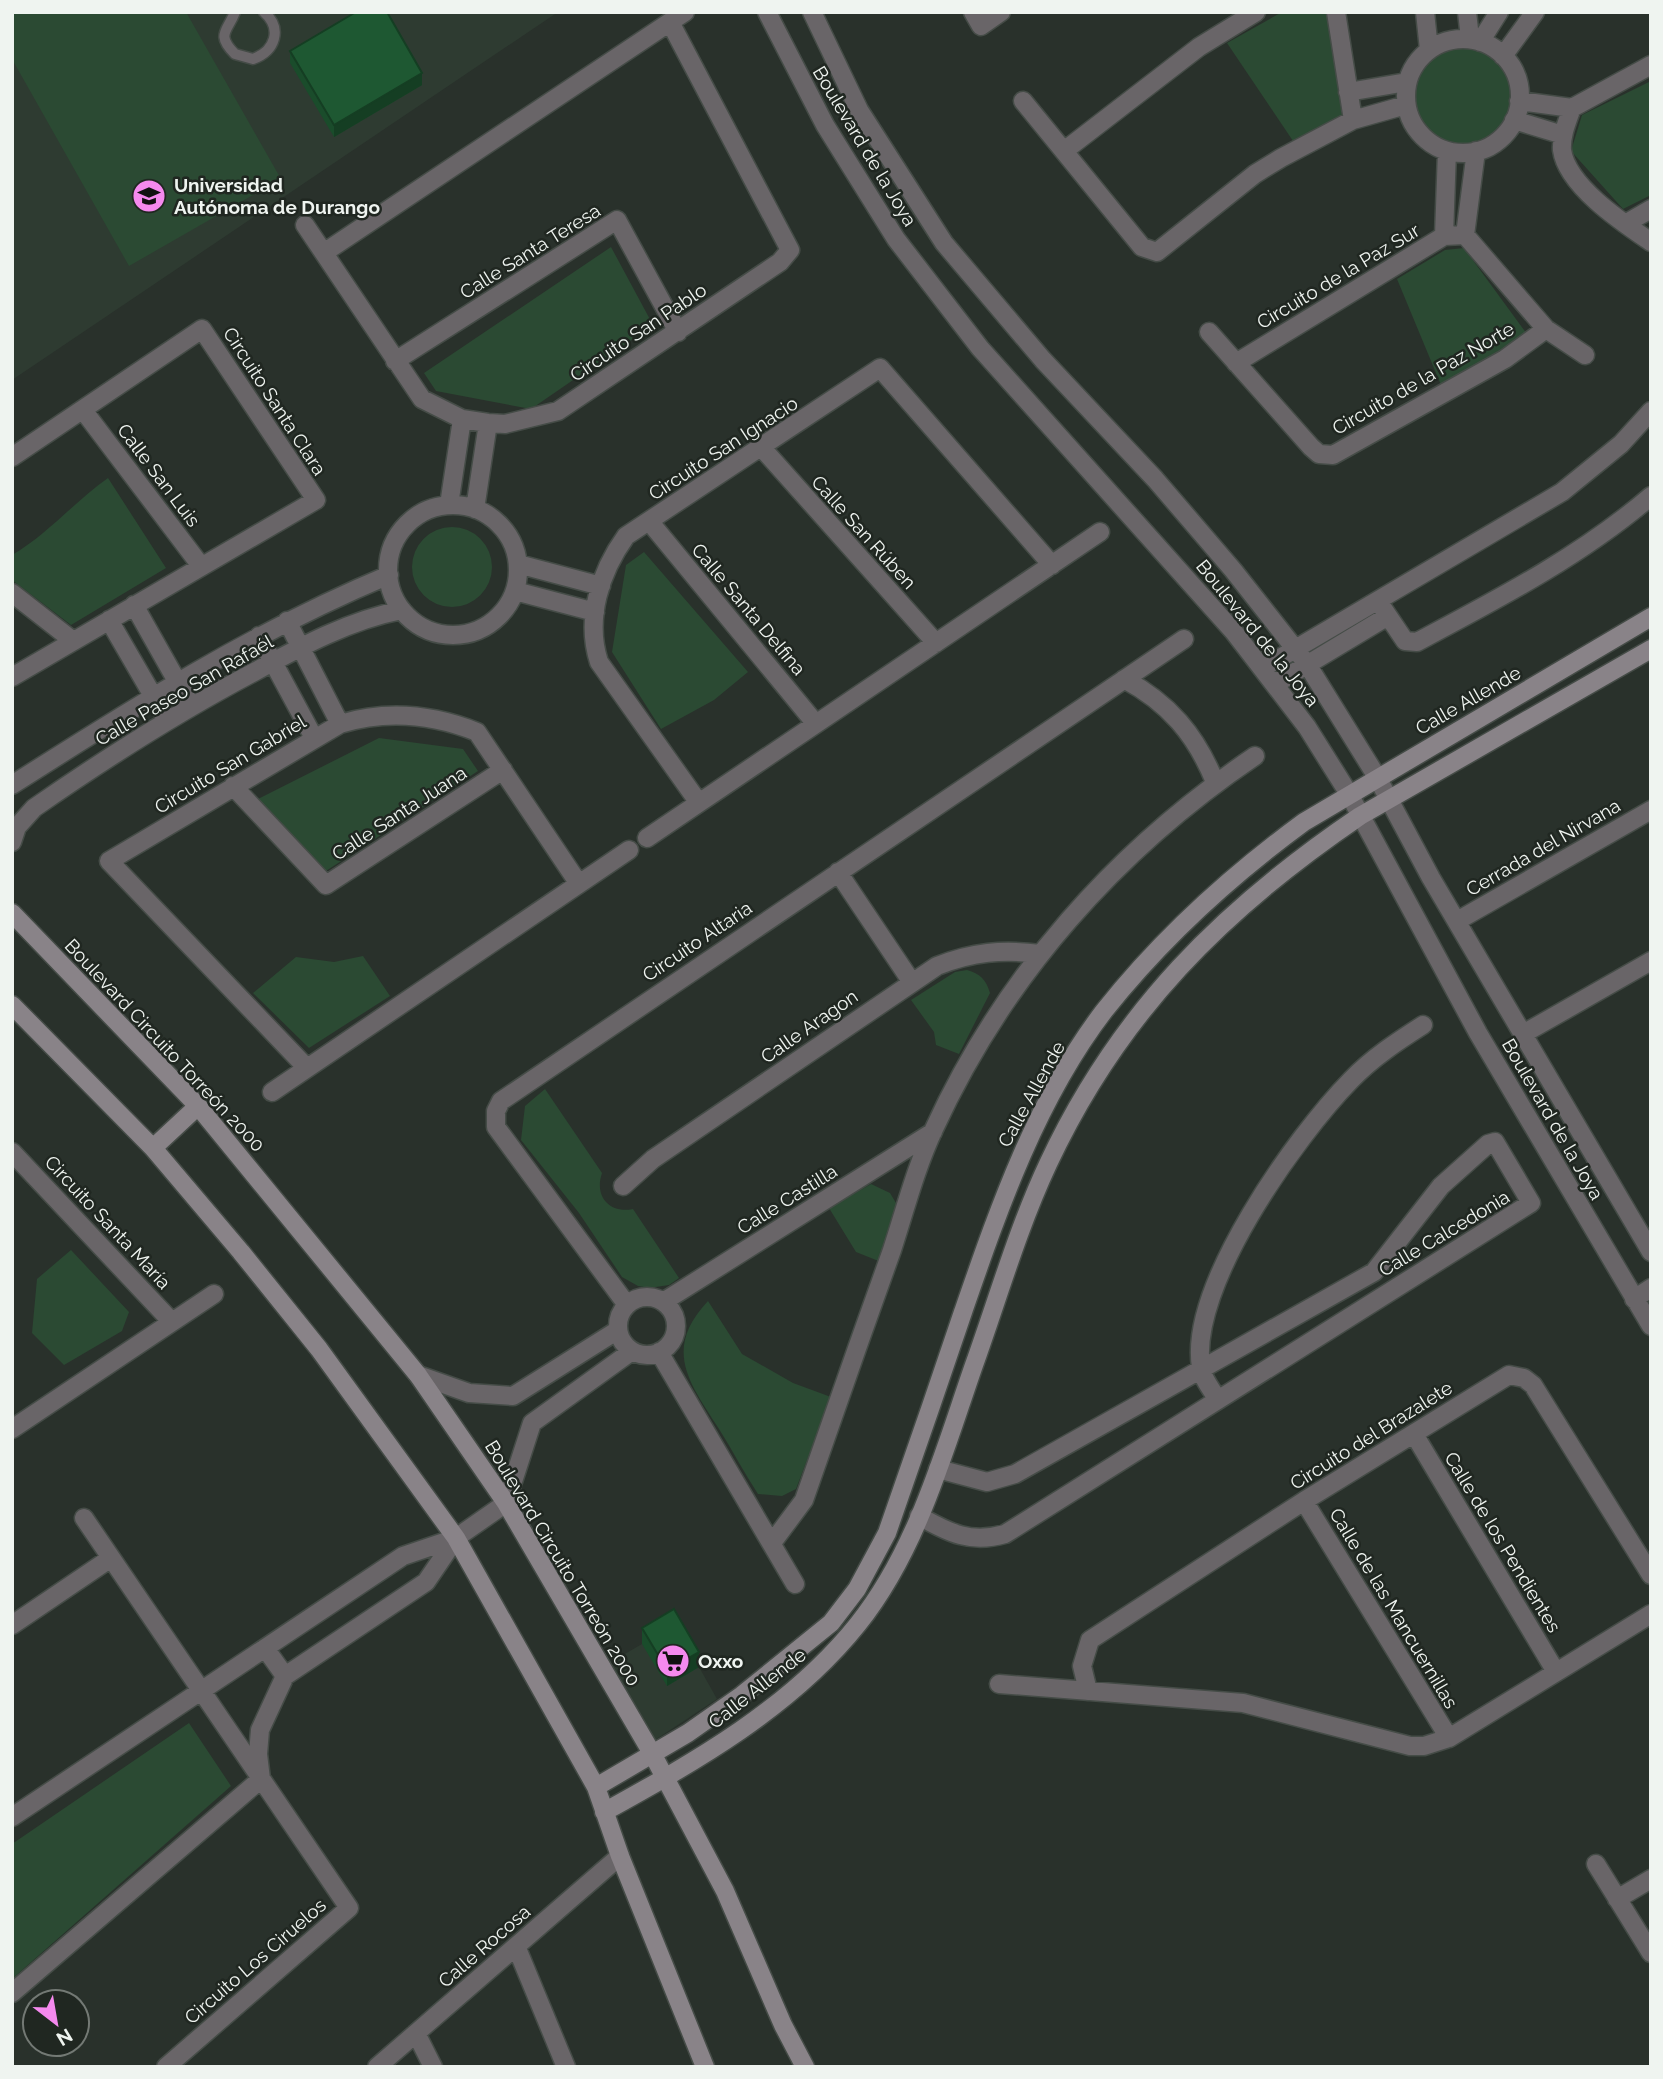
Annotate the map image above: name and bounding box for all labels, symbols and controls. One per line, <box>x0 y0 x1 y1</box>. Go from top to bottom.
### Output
street label: Boulevard de la Joya <box>809 62 921 230</box>
place label: Universidad Autónoma de Durango <box>174 174 380 218</box>
school or university icon: Universidad Autónoma de Durango <box>130 177 168 215</box>
street label: Calle Santa Teresa <box>456 199 604 303</box>
street label: Circuito de la Paz Sur <box>1253 219 1424 333</box>
street label: Circuito San Pablo <box>566 278 710 386</box>
street label: Circuito de la Paz Norte <box>1328 317 1518 439</box>
street label: Circuito Santa Clara <box>219 323 331 479</box>
street label: Circuito San Ignacio <box>644 392 802 504</box>
street label: Calle San Luis <box>113 419 205 531</box>
street label: Calle San Rúben <box>807 471 921 593</box>
street label: Calle Santa Delfina <box>688 539 810 679</box>
street label: Boulevard de la Joya <box>1192 555 1324 711</box>
street label: Calle Paseo San Rafaél <box>91 630 277 750</box>
street label: Calle Allende <box>1412 661 1524 739</box>
street label: Circuito San Gabriel <box>150 710 310 818</box>
street label: Calle Santa Juana <box>328 761 470 865</box>
street label: Cerrada del Nirvana <box>1462 794 1624 900</box>
street label: Circuito Altaria <box>638 896 756 986</box>
street label: Boulevard Circuito Torreón 2000 <box>61 934 269 1156</box>
street label: Calle Aragon <box>756 985 862 1067</box>
street label: Boulevard de la Joya <box>1498 1034 1608 1204</box>
street label: Calle Allende <box>993 1037 1069 1151</box>
street label: Circuito Santa María <box>41 1151 175 1293</box>
street label: Calle Castilla <box>733 1160 841 1238</box>
street label: Calle Calcedonia <box>1375 1185 1513 1281</box>
street label: Circuito del Brazalete <box>1286 1376 1456 1494</box>
street label: Boulevard Circuito Torreón 2000 <box>481 1436 645 1690</box>
street label: Calle de los Pendientes <box>1440 1448 1566 1636</box>
street label: Calle de las Mancuernillas <box>1325 1504 1463 1712</box>
supermarket icon: Oxxo <box>654 1642 692 1680</box>
street label: Calle Allende <box>704 1643 810 1733</box>
place label: Oxxo <box>698 1650 743 1672</box>
street label: Circuito Los Ciruelos <box>180 1894 330 2028</box>
street label: Calle Rocosa <box>434 1900 534 1992</box>
north arrow <box>21 1988 91 2058</box>
text: N <box>53 2024 77 2051</box>

